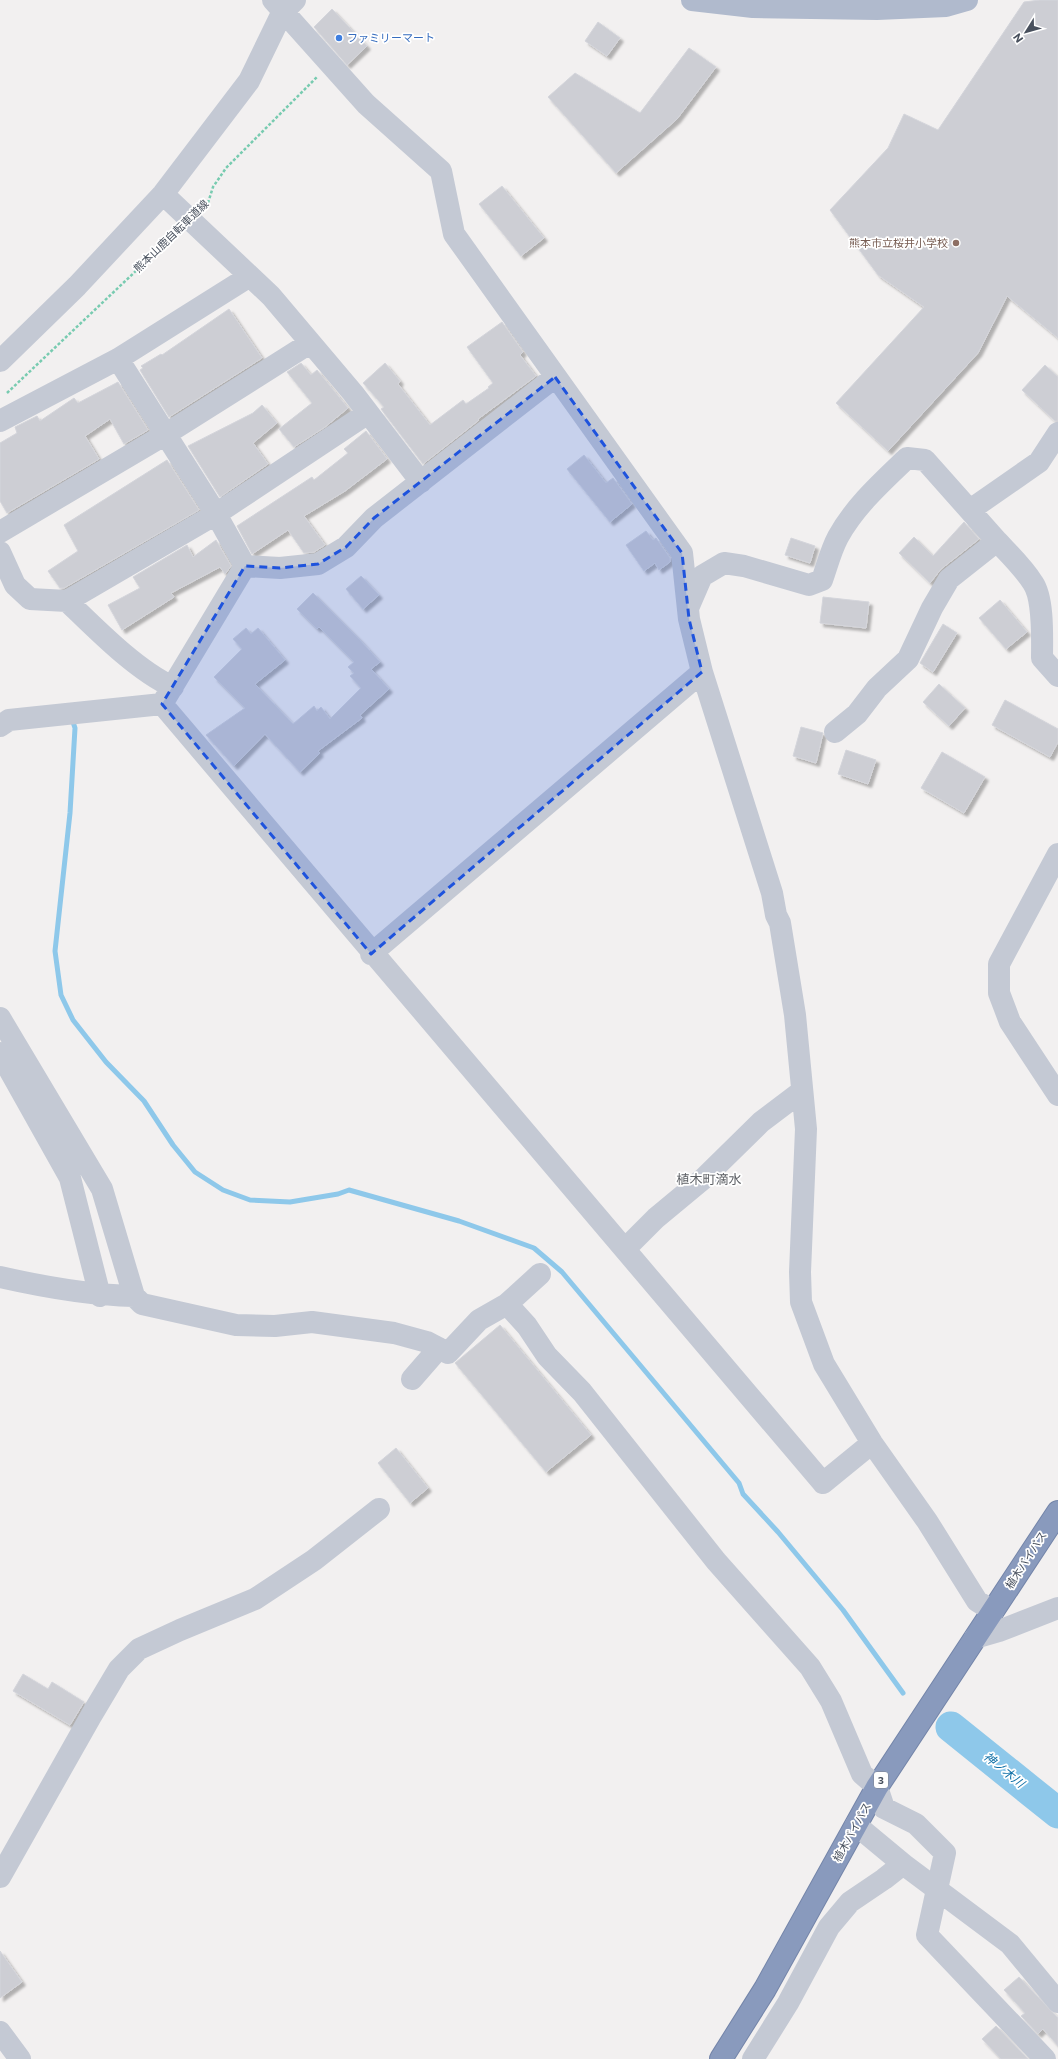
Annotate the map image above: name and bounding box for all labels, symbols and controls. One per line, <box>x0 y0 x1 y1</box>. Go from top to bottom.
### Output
north arrow <box>1006 12 1046 52</box>
place label: ファミリーマート <box>347 31 435 44</box>
text: N <box>1010 31 1025 46</box>
marker: ファミリーマート <box>334 33 344 43</box>
street label: 熊本山鹿自転車道線 <box>131 197 211 275</box>
place label: 熊本市立桜井小学校 <box>849 236 948 249</box>
marker: 熊本市立桜井小学校 <box>951 238 961 248</box>
district label: 植木町滴水 <box>676 1171 742 1187</box>
street label: 植木バイパス <box>1002 1529 1049 1591</box>
water label: 神ノ木川 <box>982 1749 1029 1791</box>
road number: 3 <box>874 1772 888 1788</box>
street label: 植木バイパス <box>830 1800 873 1864</box>

